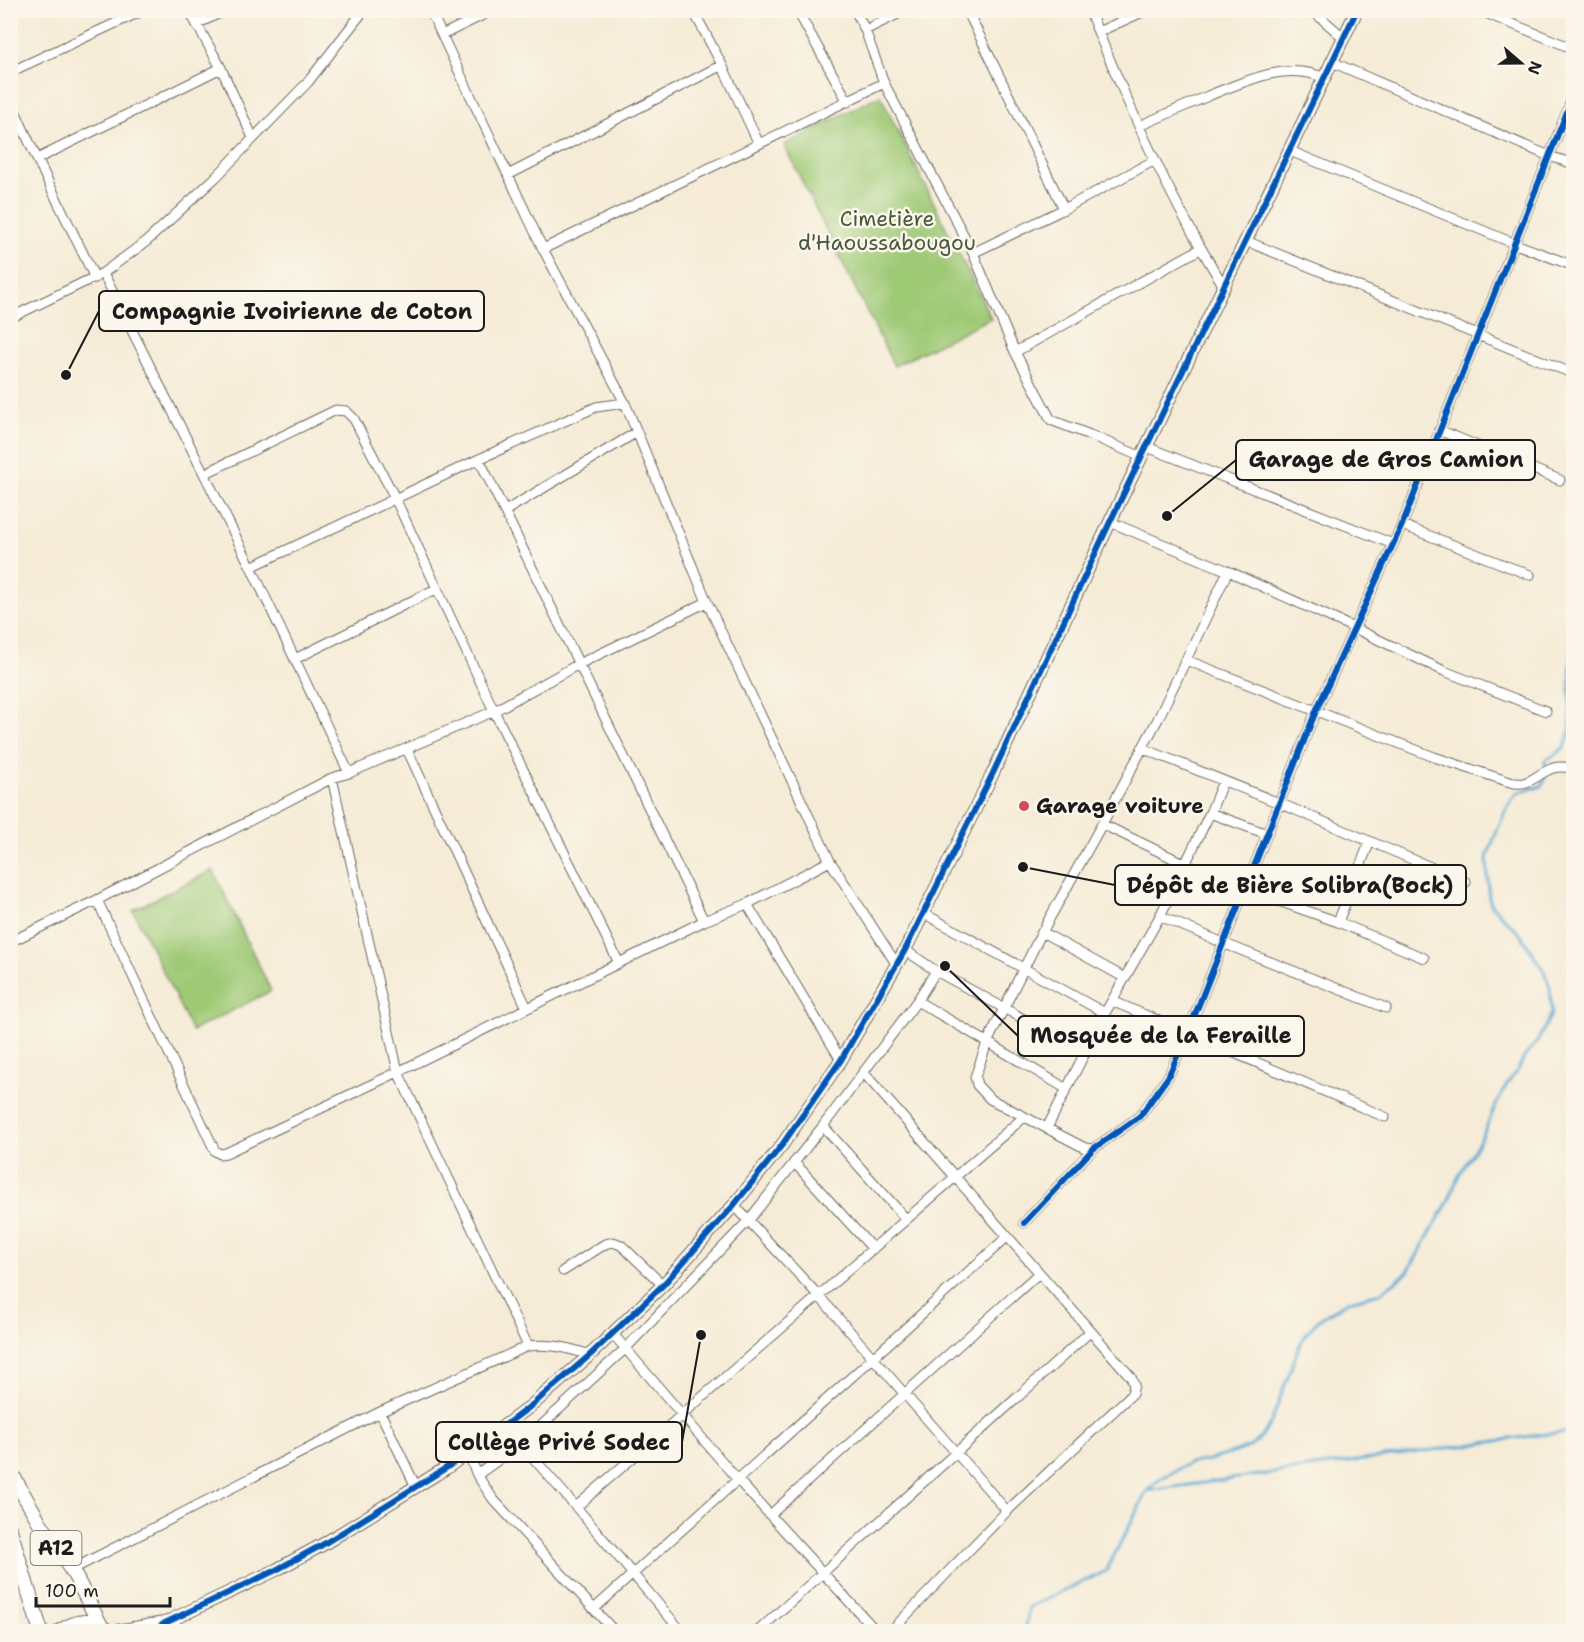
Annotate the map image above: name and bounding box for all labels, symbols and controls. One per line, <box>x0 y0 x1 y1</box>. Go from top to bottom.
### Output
north arrow <box>1491 33 1551 93</box>
text: N <box>1523 58 1547 78</box>
park label: Cimetière d'Haoussabougou <box>798 205 976 257</box>
callout: Compagnie Ivoirienne de Coton <box>99 291 484 331</box>
text: Compagnie Ivoirienne de Coton <box>112 297 473 326</box>
callout: Garage de Gros Camion <box>1236 440 1535 480</box>
text: Garage de Gros Camion <box>1248 445 1524 474</box>
place label: Garage voiture <box>1036 792 1204 820</box>
marker: Garage voiture <box>1017 799 1031 813</box>
callout: Dépôt de Bière Solibra(Bock) <box>1115 865 1466 905</box>
text: Dépôt de Bière Solibra(Bock) <box>1127 871 1453 900</box>
callout: Mosquée de la Feraille <box>1018 1016 1304 1056</box>
text: Mosquée de la Feraille <box>1030 1021 1292 1050</box>
callout: Collège Privé Sodec <box>436 1422 682 1462</box>
text: Collège Privé Sodec <box>448 1428 670 1457</box>
road number: A12 <box>31 1531 82 1565</box>
scale bar <box>36 1570 170 1608</box>
text: 100 m <box>45 1579 99 1603</box>

